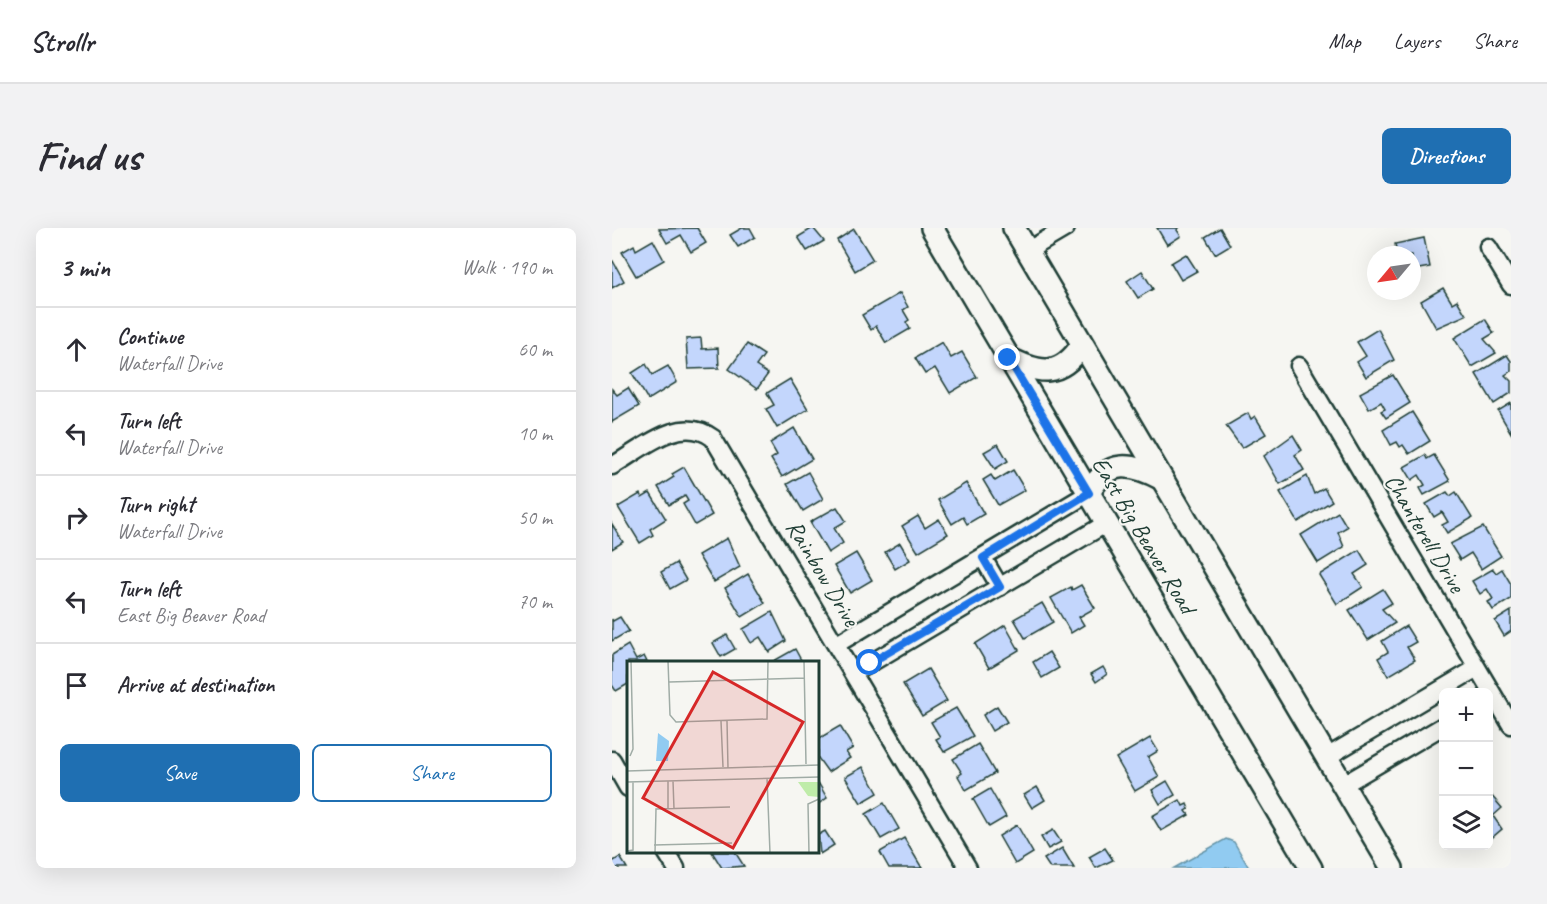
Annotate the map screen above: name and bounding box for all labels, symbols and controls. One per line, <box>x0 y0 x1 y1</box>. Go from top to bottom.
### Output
text: Strollr <box>30 24 94 59</box>
text: Map <box>1328 28 1361 54</box>
text: Layers <box>1394 28 1440 54</box>
text: Share <box>1473 28 1517 54</box>
button: Directions <box>1382 128 1511 184</box>
text: Find us <box>36 130 141 183</box>
north arrow <box>1367 246 1421 300</box>
text: 3 min <box>60 251 110 284</box>
text: Walk · 190 m <box>462 255 552 280</box>
text: Continue <box>117 323 183 351</box>
icon: ahead <box>60 333 93 366</box>
text: 60 m <box>518 337 552 362</box>
route end <box>994 344 1020 370</box>
text: Waterfall Drive <box>117 351 222 376</box>
text: Turn left <box>117 407 181 435</box>
icon: left <box>60 417 93 450</box>
text: 10 m <box>518 421 552 446</box>
text: Waterfall Drive <box>117 435 222 460</box>
street label: East Big Beaver Road <box>1085 451 1204 622</box>
street label: Chanterell Drive <box>1378 468 1473 600</box>
text: Turn right <box>117 491 194 519</box>
icon: right <box>60 501 93 534</box>
text: 50 m <box>518 505 552 530</box>
street label: Rainbow Drive <box>780 514 868 633</box>
text: Waterfall Drive <box>117 519 222 544</box>
text: Turn left <box>117 575 181 603</box>
icon: left <box>60 585 93 618</box>
text: 70 m <box>518 589 552 614</box>
text: East Big Beaver Road <box>117 603 265 628</box>
route start <box>856 649 882 675</box>
inset map <box>627 661 819 853</box>
icon: arrive <box>60 669 93 702</box>
text: Arrive at destination <box>117 671 274 699</box>
map controls <box>1439 688 1493 850</box>
button: + <box>1439 688 1493 742</box>
button: − <box>1439 742 1493 796</box>
button: Save <box>60 744 300 802</box>
button: Share <box>312 744 552 802</box>
button: layers <box>1439 796 1493 850</box>

